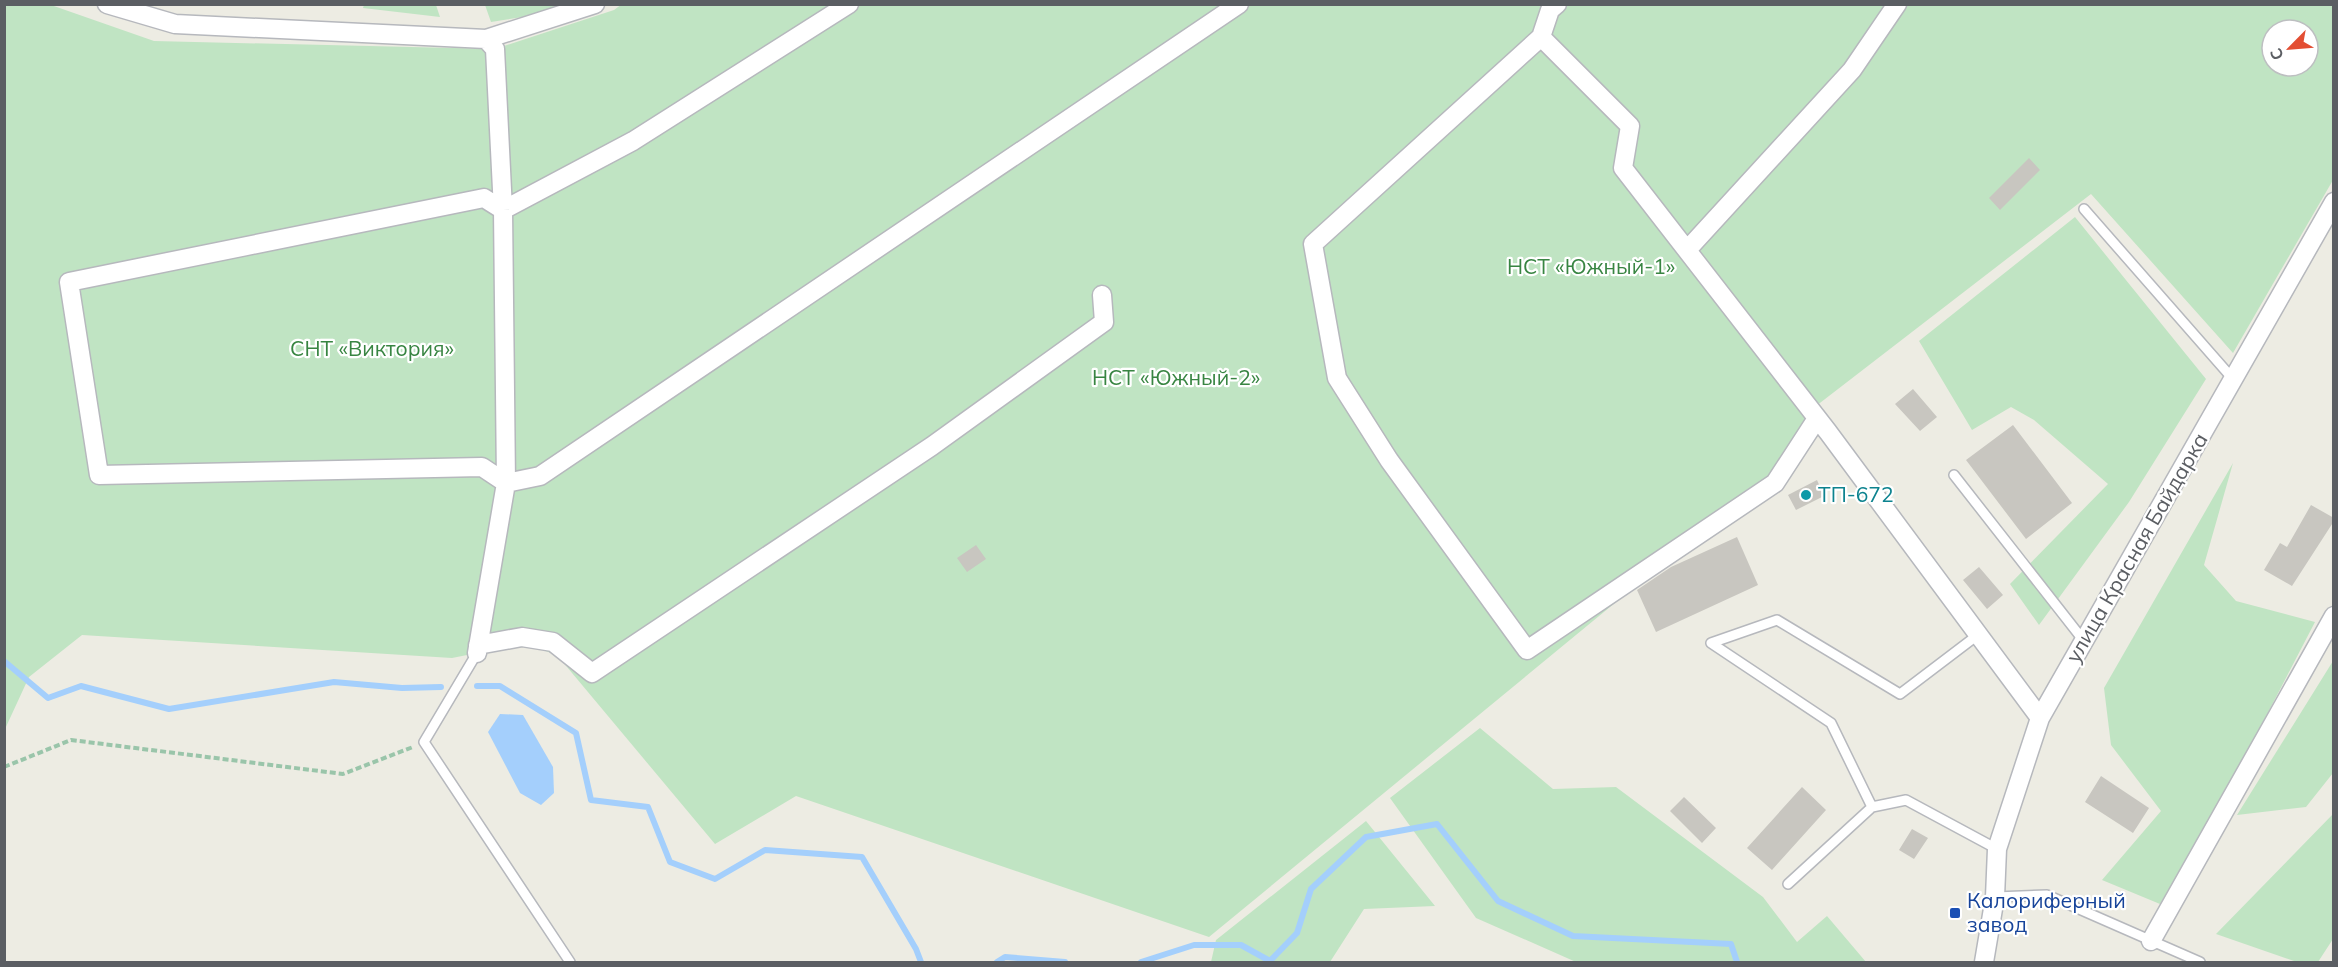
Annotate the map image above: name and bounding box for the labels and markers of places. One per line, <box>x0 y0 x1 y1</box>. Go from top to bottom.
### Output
place label: ТП-672 <box>1818 481 1894 507</box>
marker: ТП-672 <box>1799 488 1813 502</box>
place label: Калориферный завод <box>1967 887 2126 937</box>
marker: Калориферный завод <box>1948 906 1962 920</box>

